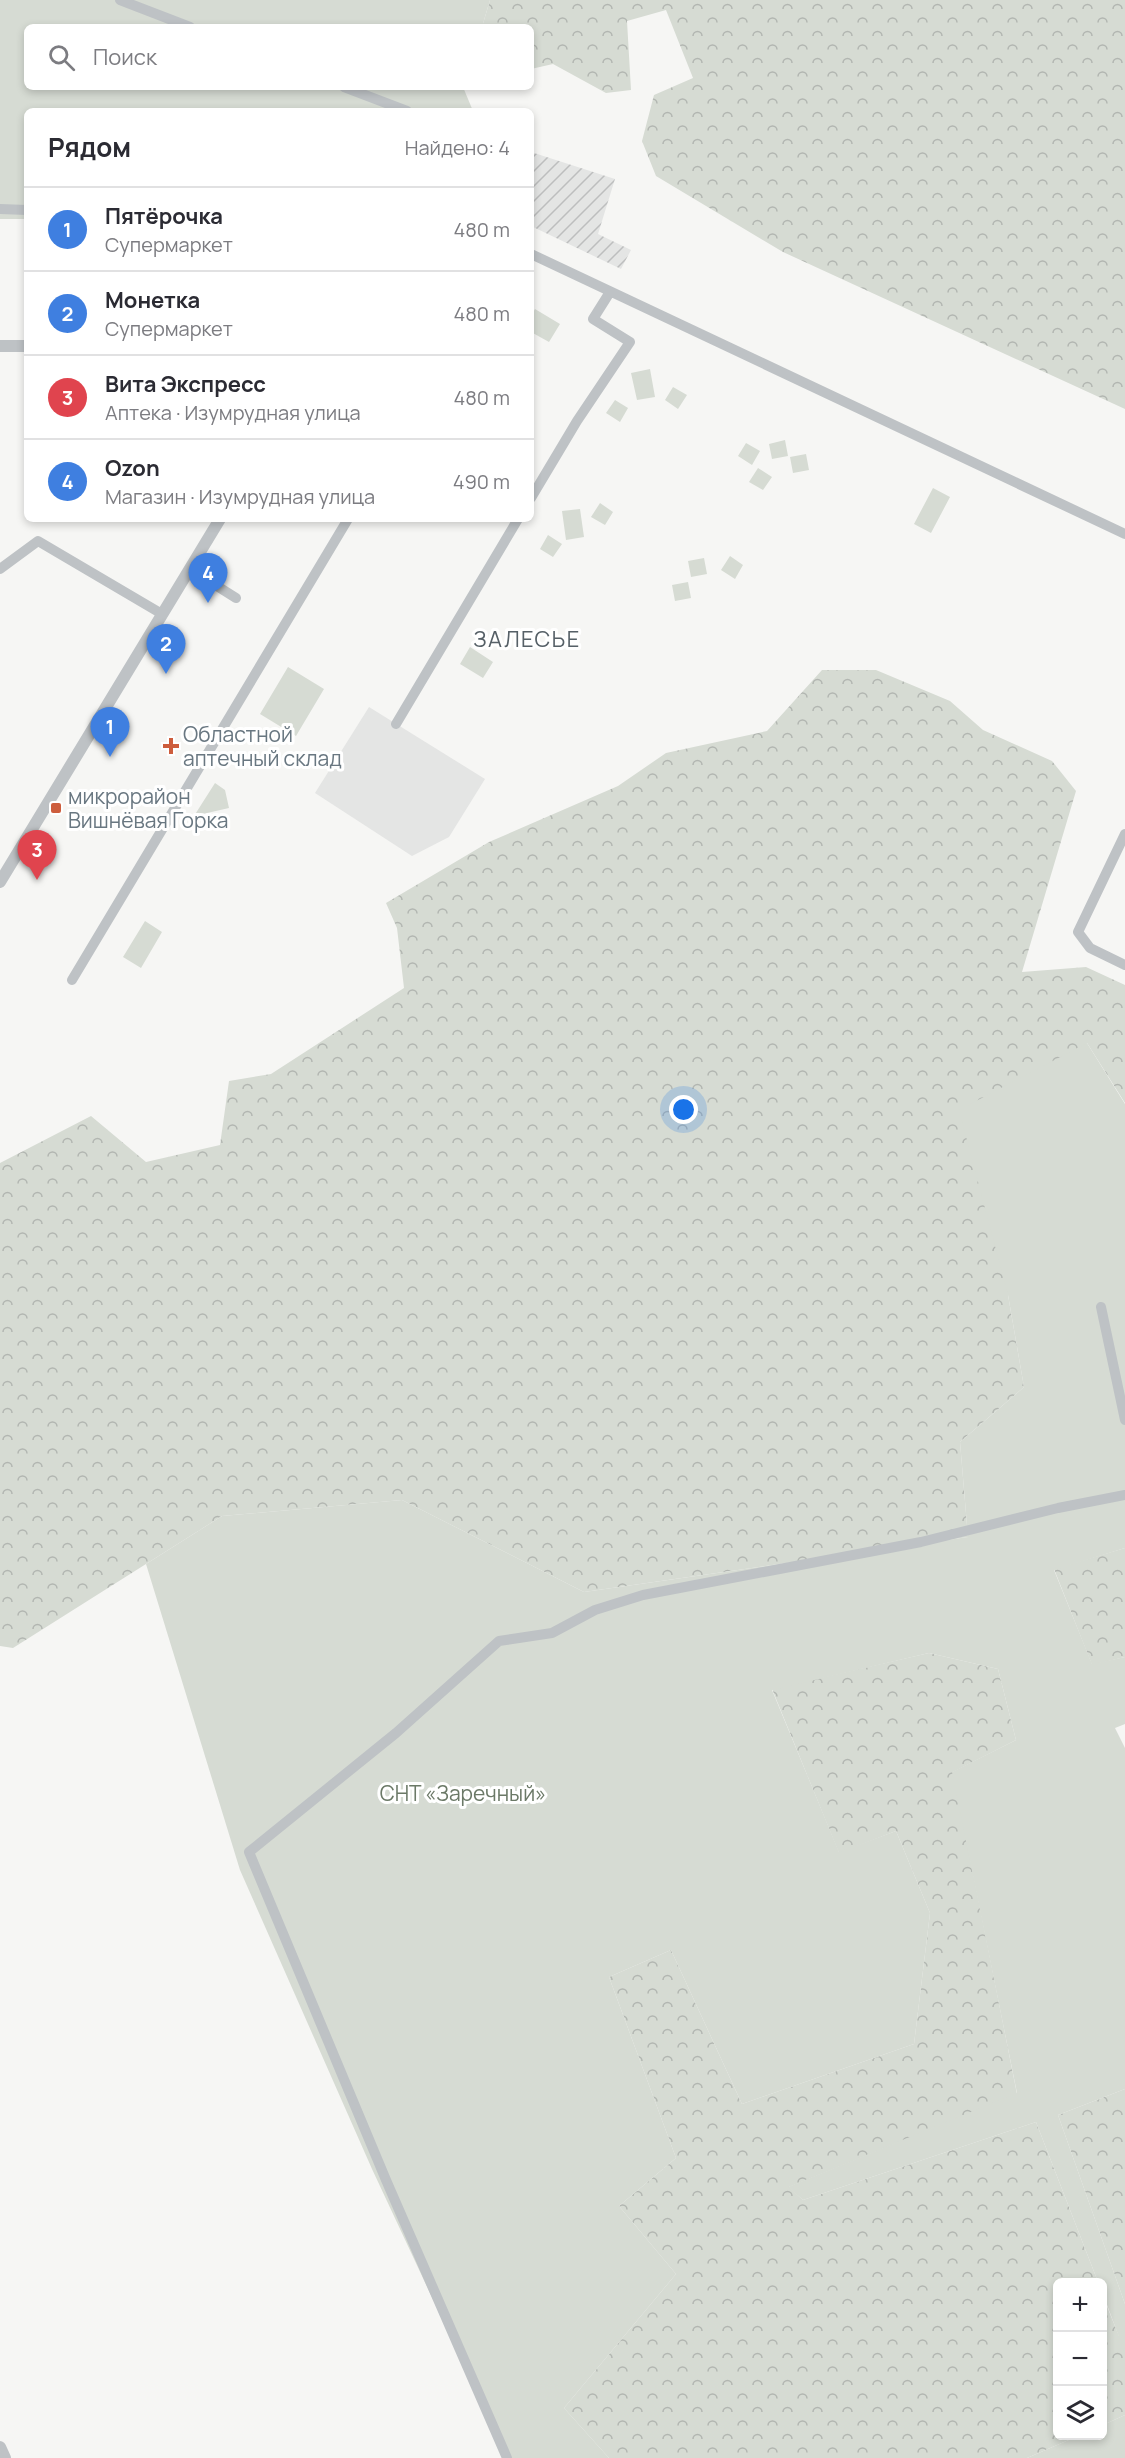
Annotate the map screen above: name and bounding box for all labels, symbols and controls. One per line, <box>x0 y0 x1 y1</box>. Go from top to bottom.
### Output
search box <box>24 24 534 90</box>
icon: search <box>45 41 78 74</box>
text: Поиск <box>93 42 157 72</box>
text: Рядом <box>48 129 131 165</box>
text: Найдено: 4 <box>405 134 510 161</box>
text: Пятёрочка <box>105 201 223 231</box>
text: 1 <box>63 216 72 243</box>
text: 480 m <box>453 216 510 243</box>
text: Супермаркет <box>105 231 233 258</box>
text: Монетка <box>105 285 200 315</box>
text: 2 <box>62 300 73 327</box>
text: 480 m <box>453 300 510 327</box>
text: Супермаркет <box>105 315 233 342</box>
text: Вита Экспресс <box>105 369 266 399</box>
text: 3 <box>62 384 73 411</box>
text: 480 m <box>453 384 510 411</box>
text: Аптека · Изумрудная улица <box>105 399 361 426</box>
text: Ozon <box>105 453 160 483</box>
text: 4 <box>61 468 74 495</box>
text: 490 m <box>453 468 510 495</box>
text: Магазин · Изумрудная улица <box>105 483 375 510</box>
pin: 4 <box>188 554 228 603</box>
pin: 2 <box>146 624 186 674</box>
district label: ЗАЛЕСЬЕ <box>473 624 581 654</box>
pin: 1 <box>90 708 130 757</box>
place label: Областной аптечный склад <box>183 720 342 772</box>
marker: Областной аптечный склад <box>164 739 178 753</box>
place label: микрорайон Вишнёвая Горка <box>68 782 229 834</box>
marker: микрорайон Вишнёвая Горка <box>49 801 63 815</box>
pin: 3 <box>18 830 57 880</box>
your location <box>669 1095 698 1124</box>
park label: СНТ «Заречный» <box>380 1779 546 1807</box>
map controls <box>1053 2278 1107 2440</box>
button: + <box>1053 2278 1107 2332</box>
button: − <box>1053 2332 1107 2386</box>
button: layers <box>1053 2386 1107 2440</box>

